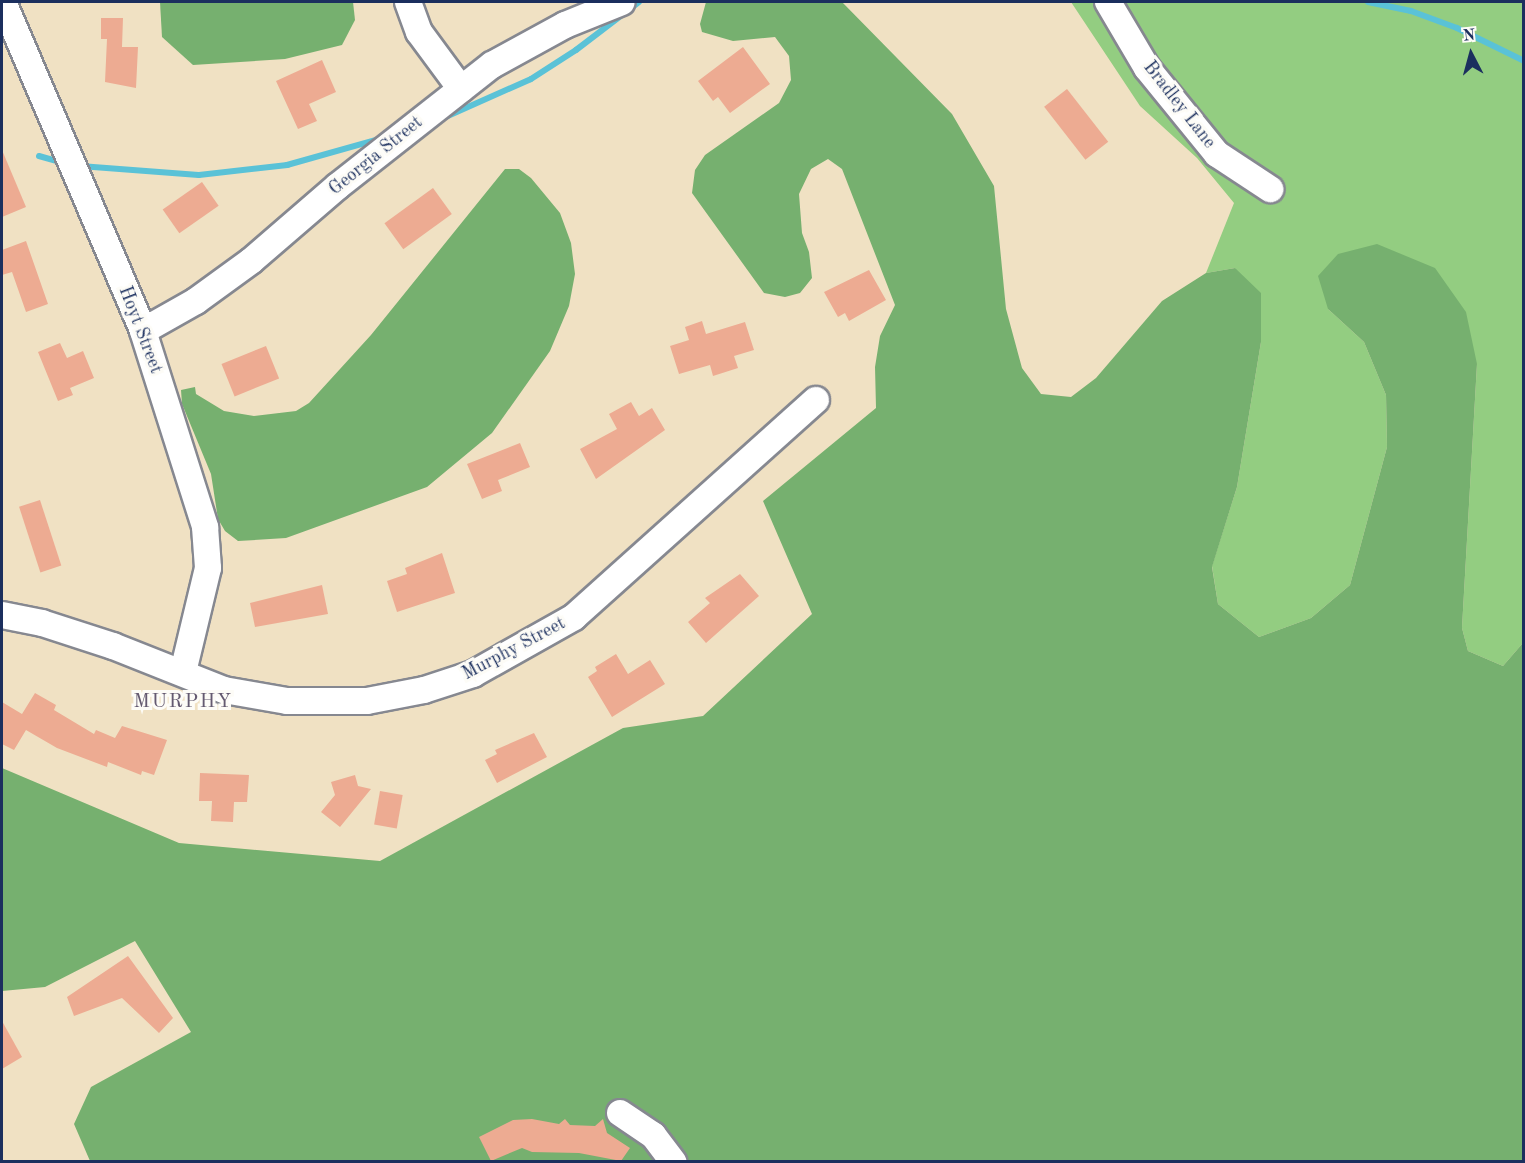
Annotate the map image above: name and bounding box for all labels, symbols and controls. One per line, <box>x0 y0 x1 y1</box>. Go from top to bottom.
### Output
north arrow <box>1441 24 1501 84</box>
text: N <box>1462 28 1476 45</box>
street label: Bradley Lane <box>1138 57 1220 153</box>
street label: Georgia Street <box>325 112 427 200</box>
street label: Hoyt Street <box>113 283 167 377</box>
street label: Murphy Street <box>459 613 569 685</box>
district label: MURPHY <box>133 690 233 714</box>

